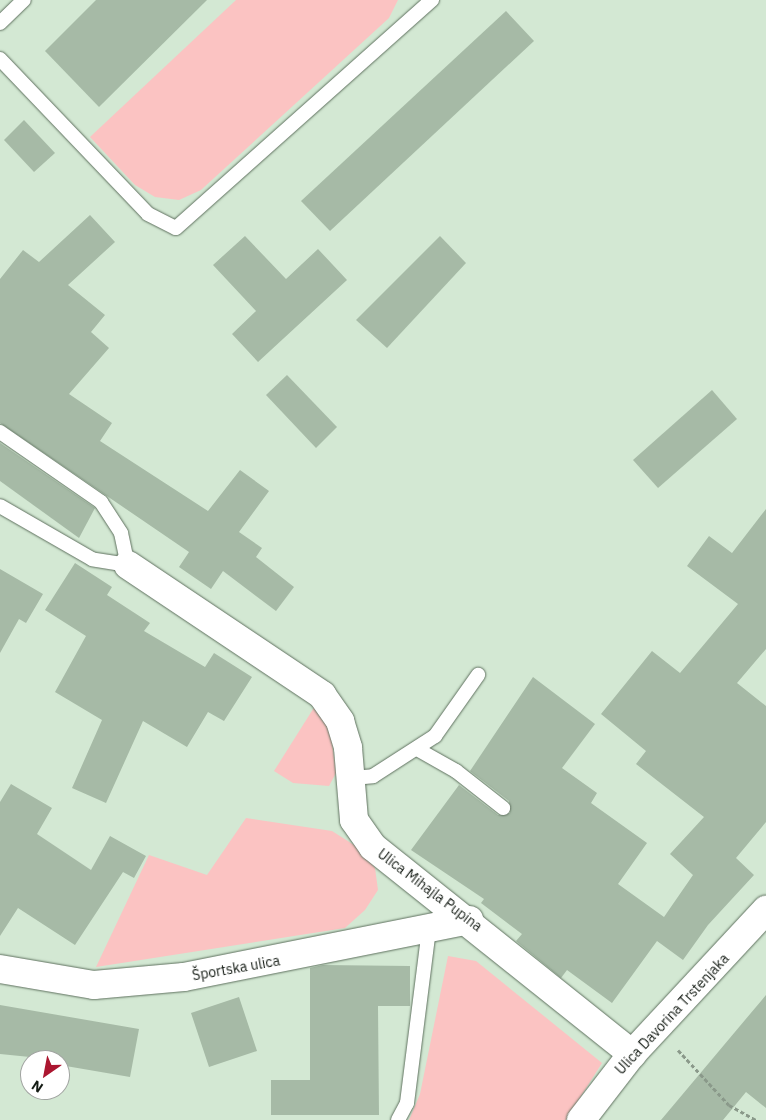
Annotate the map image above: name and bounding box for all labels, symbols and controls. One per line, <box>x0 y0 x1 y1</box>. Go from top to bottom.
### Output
street label: Ulica Mihajla Pupina <box>374 845 486 935</box>
street label: Ulica Davorina Trstenjaka <box>612 950 732 1078</box>
street label: Športska ulica <box>191 952 281 984</box>
north arrow <box>20 1050 70 1100</box>
text: N <box>28 1076 47 1097</box>

